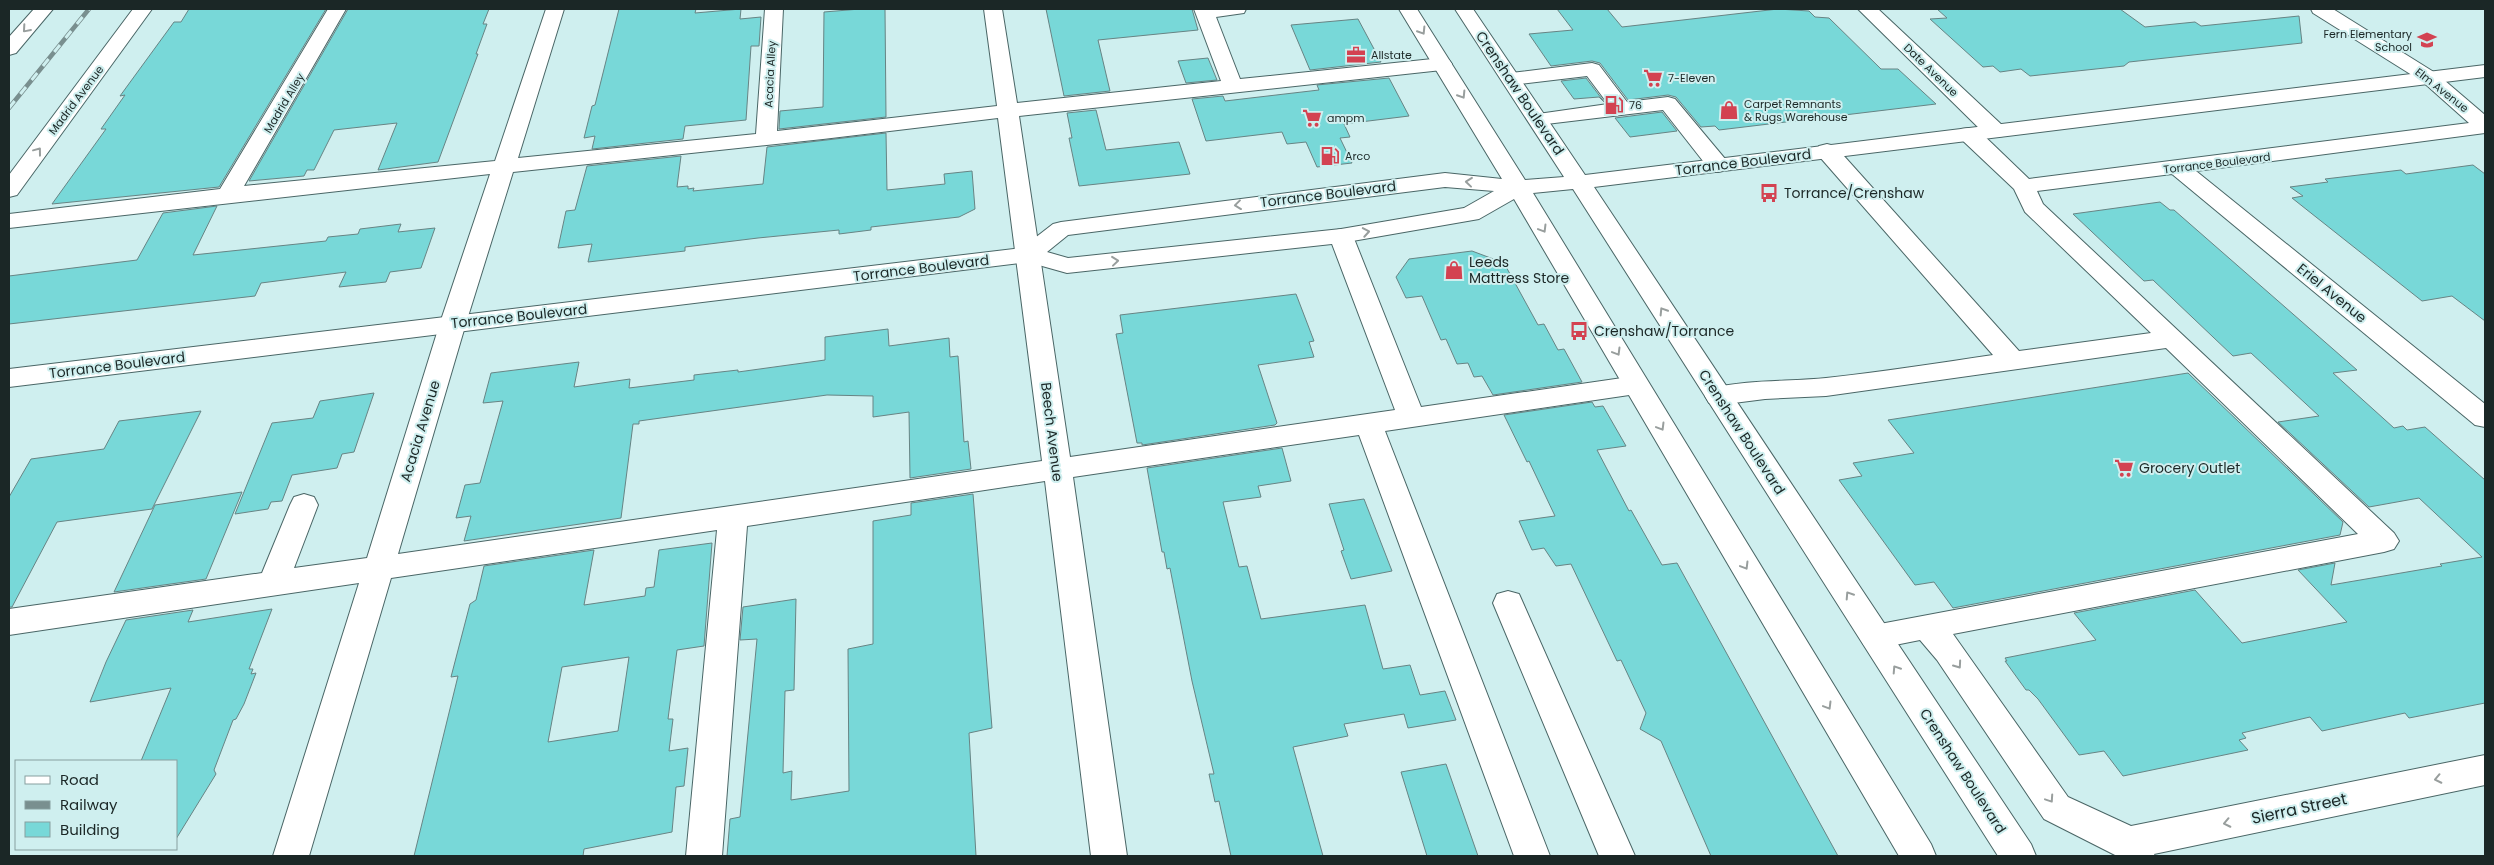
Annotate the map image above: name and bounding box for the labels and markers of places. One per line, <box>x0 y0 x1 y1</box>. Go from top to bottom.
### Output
place label: Fern Elementary School <box>2323 26 2413 55</box>
school or university icon: Fern Elementary School <box>2416 29 2438 51</box>
office icon: Allstate <box>1345 44 1367 66</box>
place label: Allstate <box>1371 47 1412 63</box>
supermarket icon: 7-Eleven <box>1642 67 1664 89</box>
place label: 7-Eleven <box>1668 70 1715 86</box>
fuel station icon: 76 <box>1603 94 1625 116</box>
place label: Carpet Remnants & Rugs Warehouse <box>1744 96 1848 125</box>
place label: 76 <box>1629 97 1642 113</box>
shop icon: Carpet Remnants & Rugs Warehouse <box>1718 99 1740 121</box>
supermarket icon: ampm <box>1301 107 1323 129</box>
place label: ampm <box>1327 110 1365 126</box>
fuel station icon: Arco <box>1319 145 1341 167</box>
place label: Arco <box>1345 148 1370 164</box>
bus stop icon: Torrance/Crenshaw <box>1758 182 1780 204</box>
place label: Torrance/Crenshaw <box>1784 183 1925 203</box>
place label: Leeds Mattress Store <box>1469 252 1569 288</box>
shop icon: Leeds Mattress Store <box>1443 259 1465 281</box>
bus stop icon: Crenshaw/Torrance <box>1568 320 1590 342</box>
place label: Crenshaw/Torrance <box>1594 321 1734 341</box>
supermarket icon: Grocery Outlet <box>2113 457 2135 479</box>
place label: Grocery Outlet <box>2139 458 2240 478</box>

